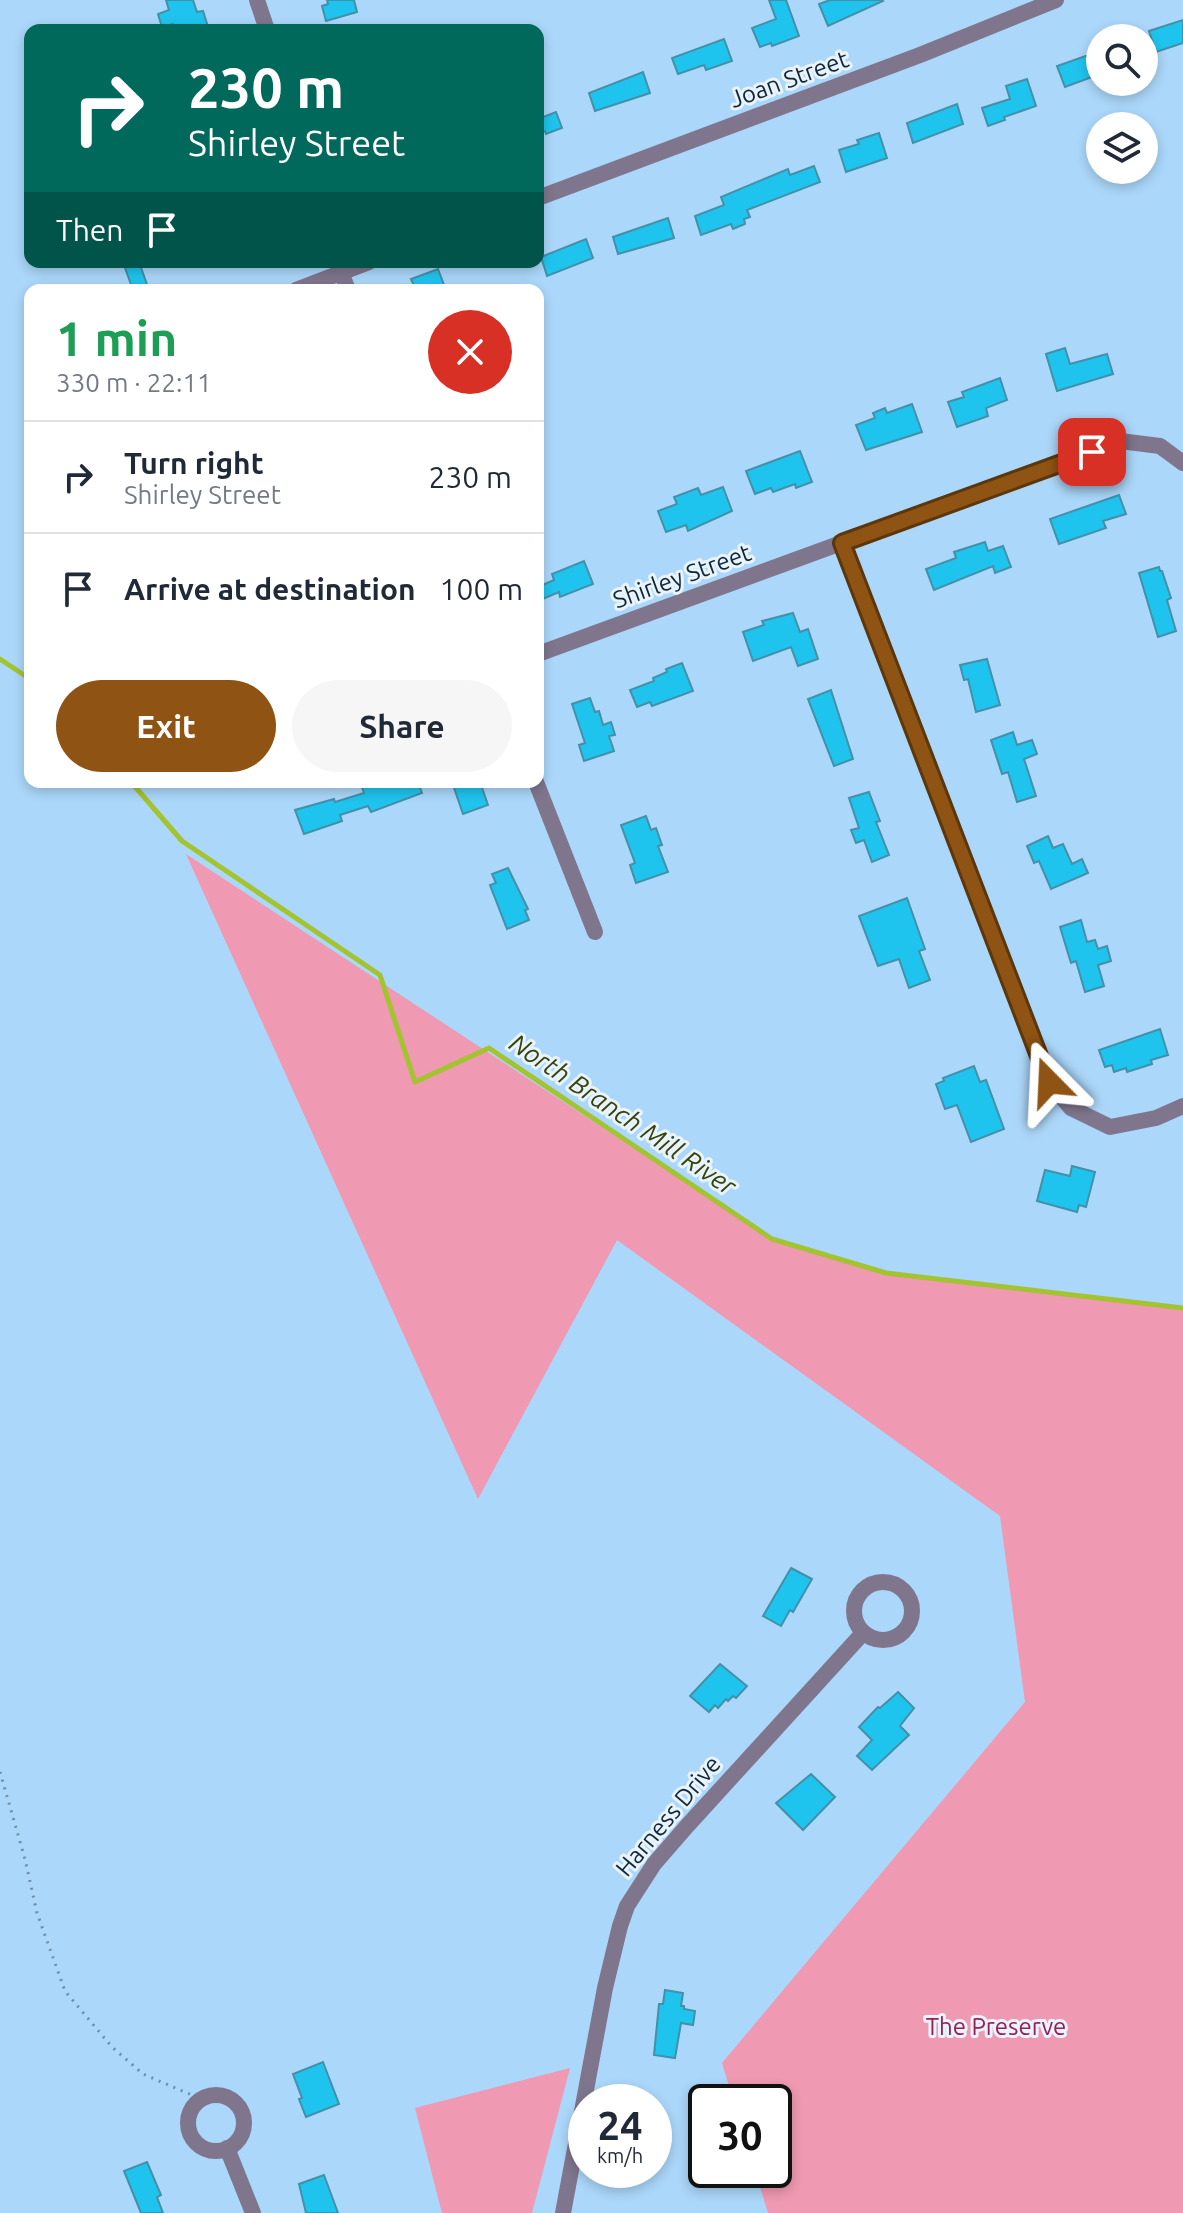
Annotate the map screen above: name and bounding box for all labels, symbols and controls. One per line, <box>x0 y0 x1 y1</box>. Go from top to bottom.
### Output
map controls <box>1086 24 1158 184</box>
button: search <box>1086 24 1158 96</box>
street label: Joan Street <box>726 45 853 113</box>
icon: right <box>56 56 160 160</box>
text: 230 m <box>188 56 344 119</box>
button: layers <box>1086 112 1158 184</box>
text: Shirley Street <box>188 122 405 163</box>
icon: arrive <box>140 208 184 252</box>
text: Then <box>56 213 124 247</box>
button: close <box>428 310 512 394</box>
text: 1 min <box>56 311 177 365</box>
text: 330 m · 22:11 <box>56 368 212 397</box>
pin <box>1058 418 1126 486</box>
icon: arrive <box>1070 430 1114 474</box>
text: Turn right <box>124 446 264 480</box>
icon: right <box>56 455 100 499</box>
text: 230 m <box>428 460 512 494</box>
text: Shirley Street <box>124 480 281 509</box>
street label: Shirley Street <box>609 538 755 613</box>
icon: arrive <box>56 567 100 611</box>
text: Arrive at destination <box>124 572 416 606</box>
text: 100 m <box>440 572 523 606</box>
button: Exit <box>56 680 276 772</box>
button: Share <box>292 680 512 772</box>
water label: North Branch Mill River <box>504 1027 742 1201</box>
position arrow <box>1007 1040 1091 1124</box>
street label: Harness Drive <box>610 1751 726 1881</box>
park label: The Preserve <box>926 2013 1066 2040</box>
speed limit sign: 30 <box>688 2084 792 2188</box>
text: 24 <box>597 2103 643 2148</box>
text: km/h <box>597 2144 643 2167</box>

